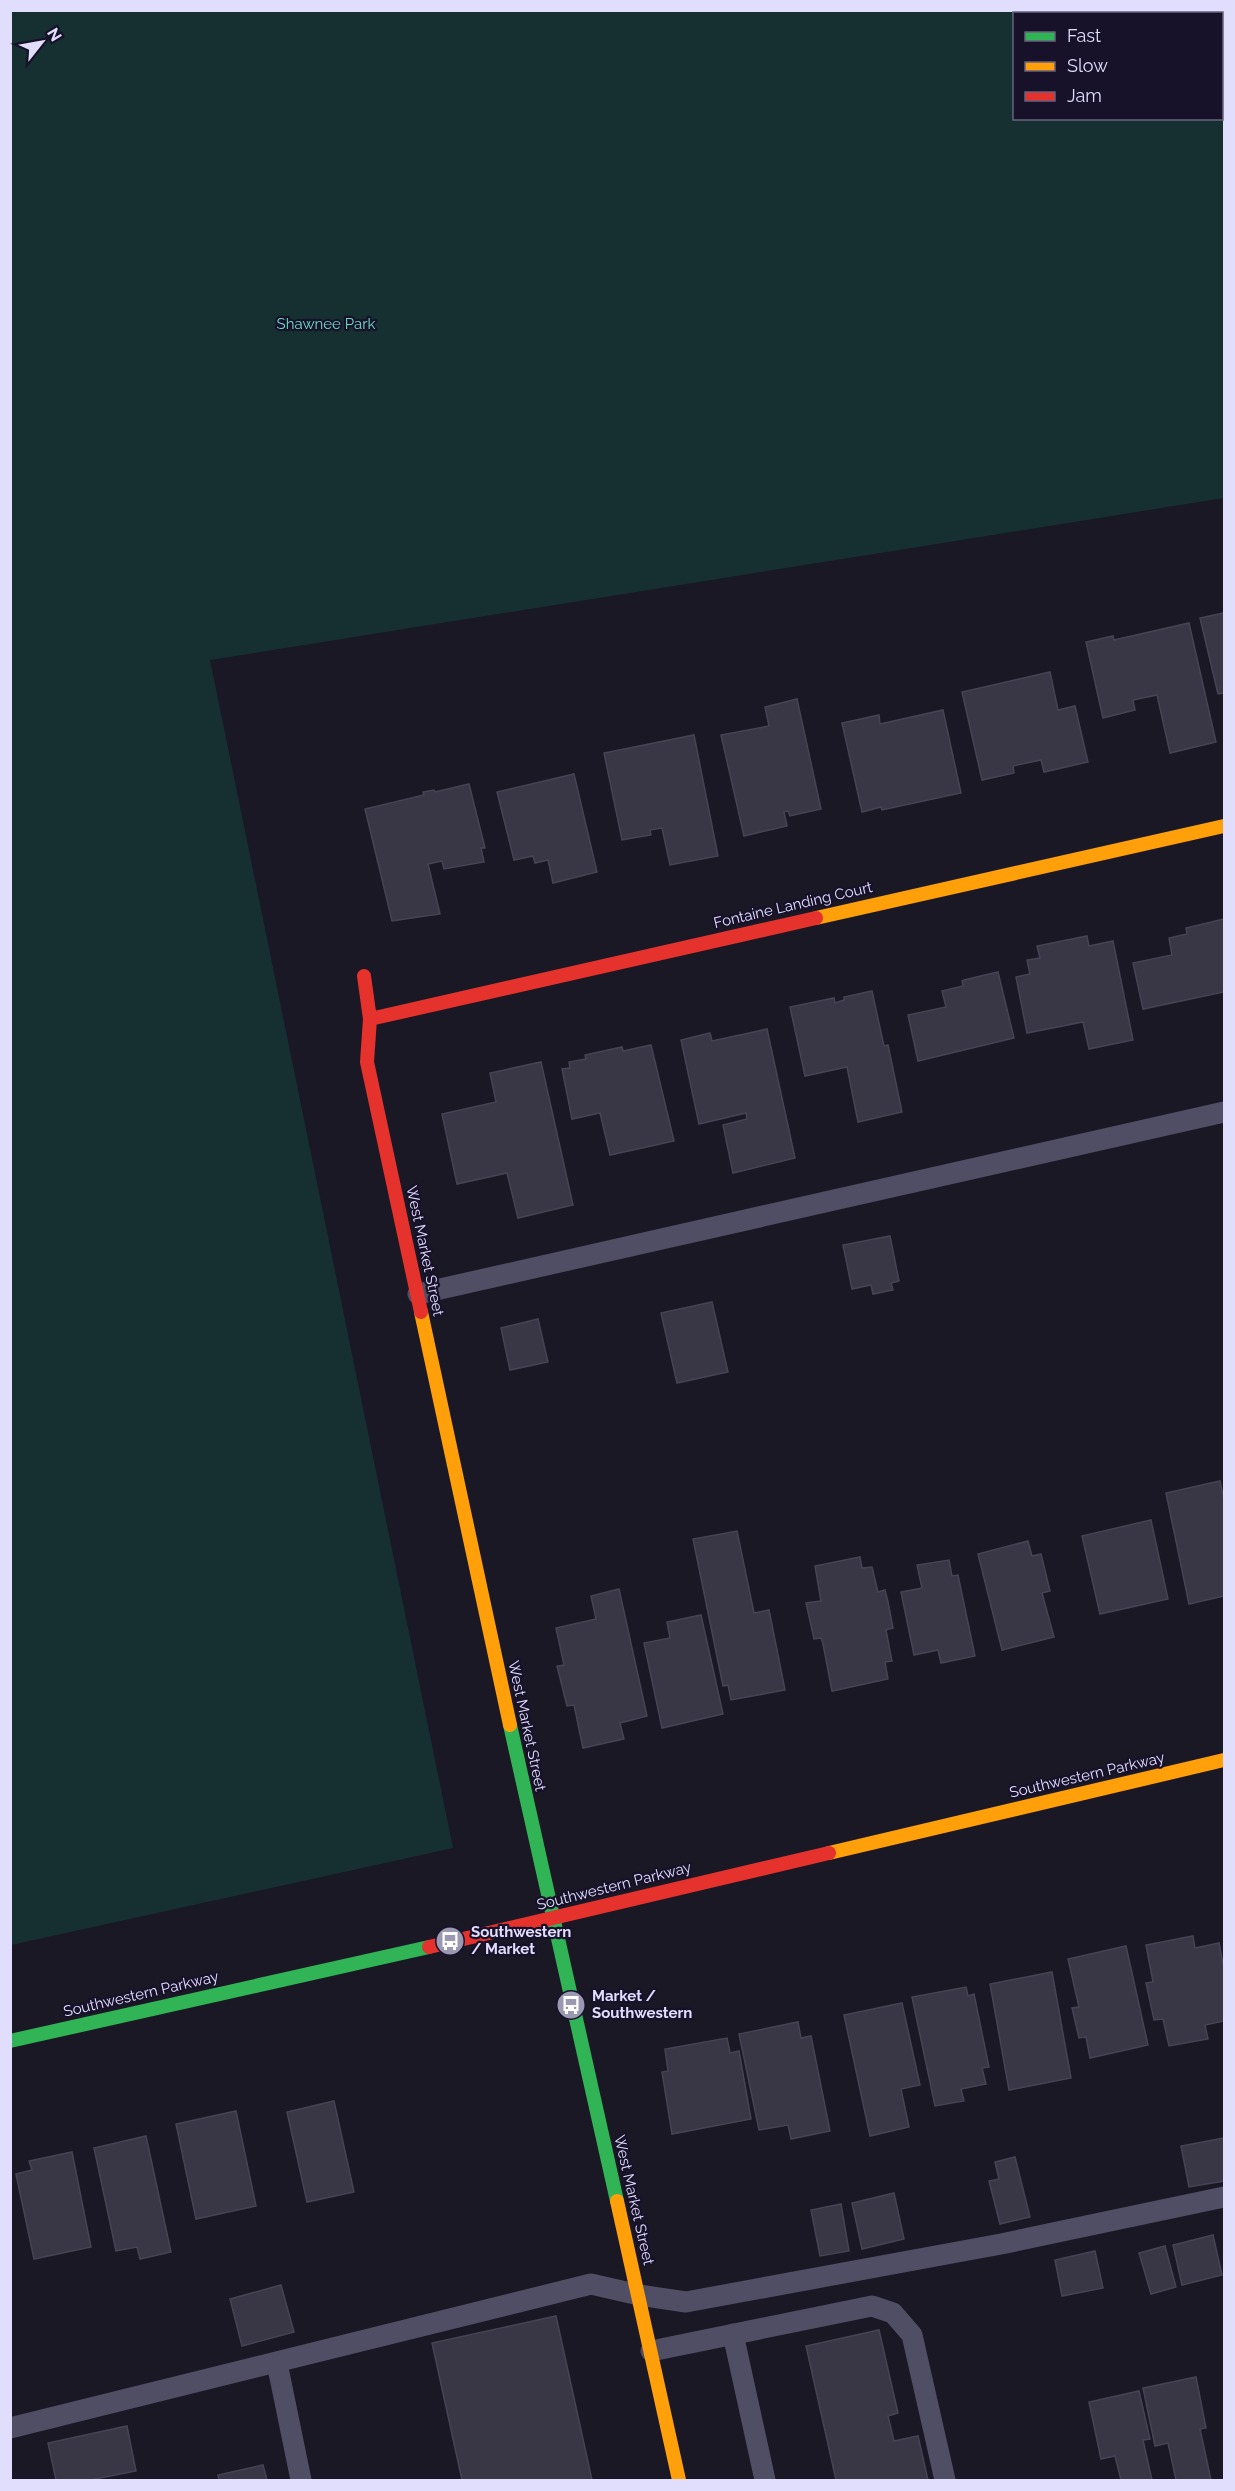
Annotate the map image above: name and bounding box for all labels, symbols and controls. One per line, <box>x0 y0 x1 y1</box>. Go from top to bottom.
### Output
north arrow <box>12 12 72 72</box>
legend <box>1013 12 1223 120</box>
text: N <box>43 24 66 45</box>
text: Fast <box>1067 25 1101 46</box>
text: Slow <box>1067 55 1108 76</box>
text: Jam <box>1067 85 1102 106</box>
park label: Shawnee Park <box>277 315 375 333</box>
street label: Fontaine Landing Court <box>712 878 874 932</box>
street label: West Market Street <box>402 1184 448 1318</box>
street label: West Market Street <box>504 1659 550 1793</box>
street label: Southwestern Parkway <box>1008 1748 1166 1802</box>
street label: Southwestern Parkway <box>535 1858 693 1914</box>
place label: Southwestern / Market <box>471 1923 571 1958</box>
bus stop icon: Southwestern / Market <box>434 1925 466 1957</box>
street label: Southwestern Parkway <box>62 1967 220 2021</box>
place label: Market / Southwestern <box>592 1987 692 2022</box>
bus stop icon: Market / Southwestern <box>555 1989 587 2021</box>
street label: West Market Street <box>610 2133 658 2267</box>

